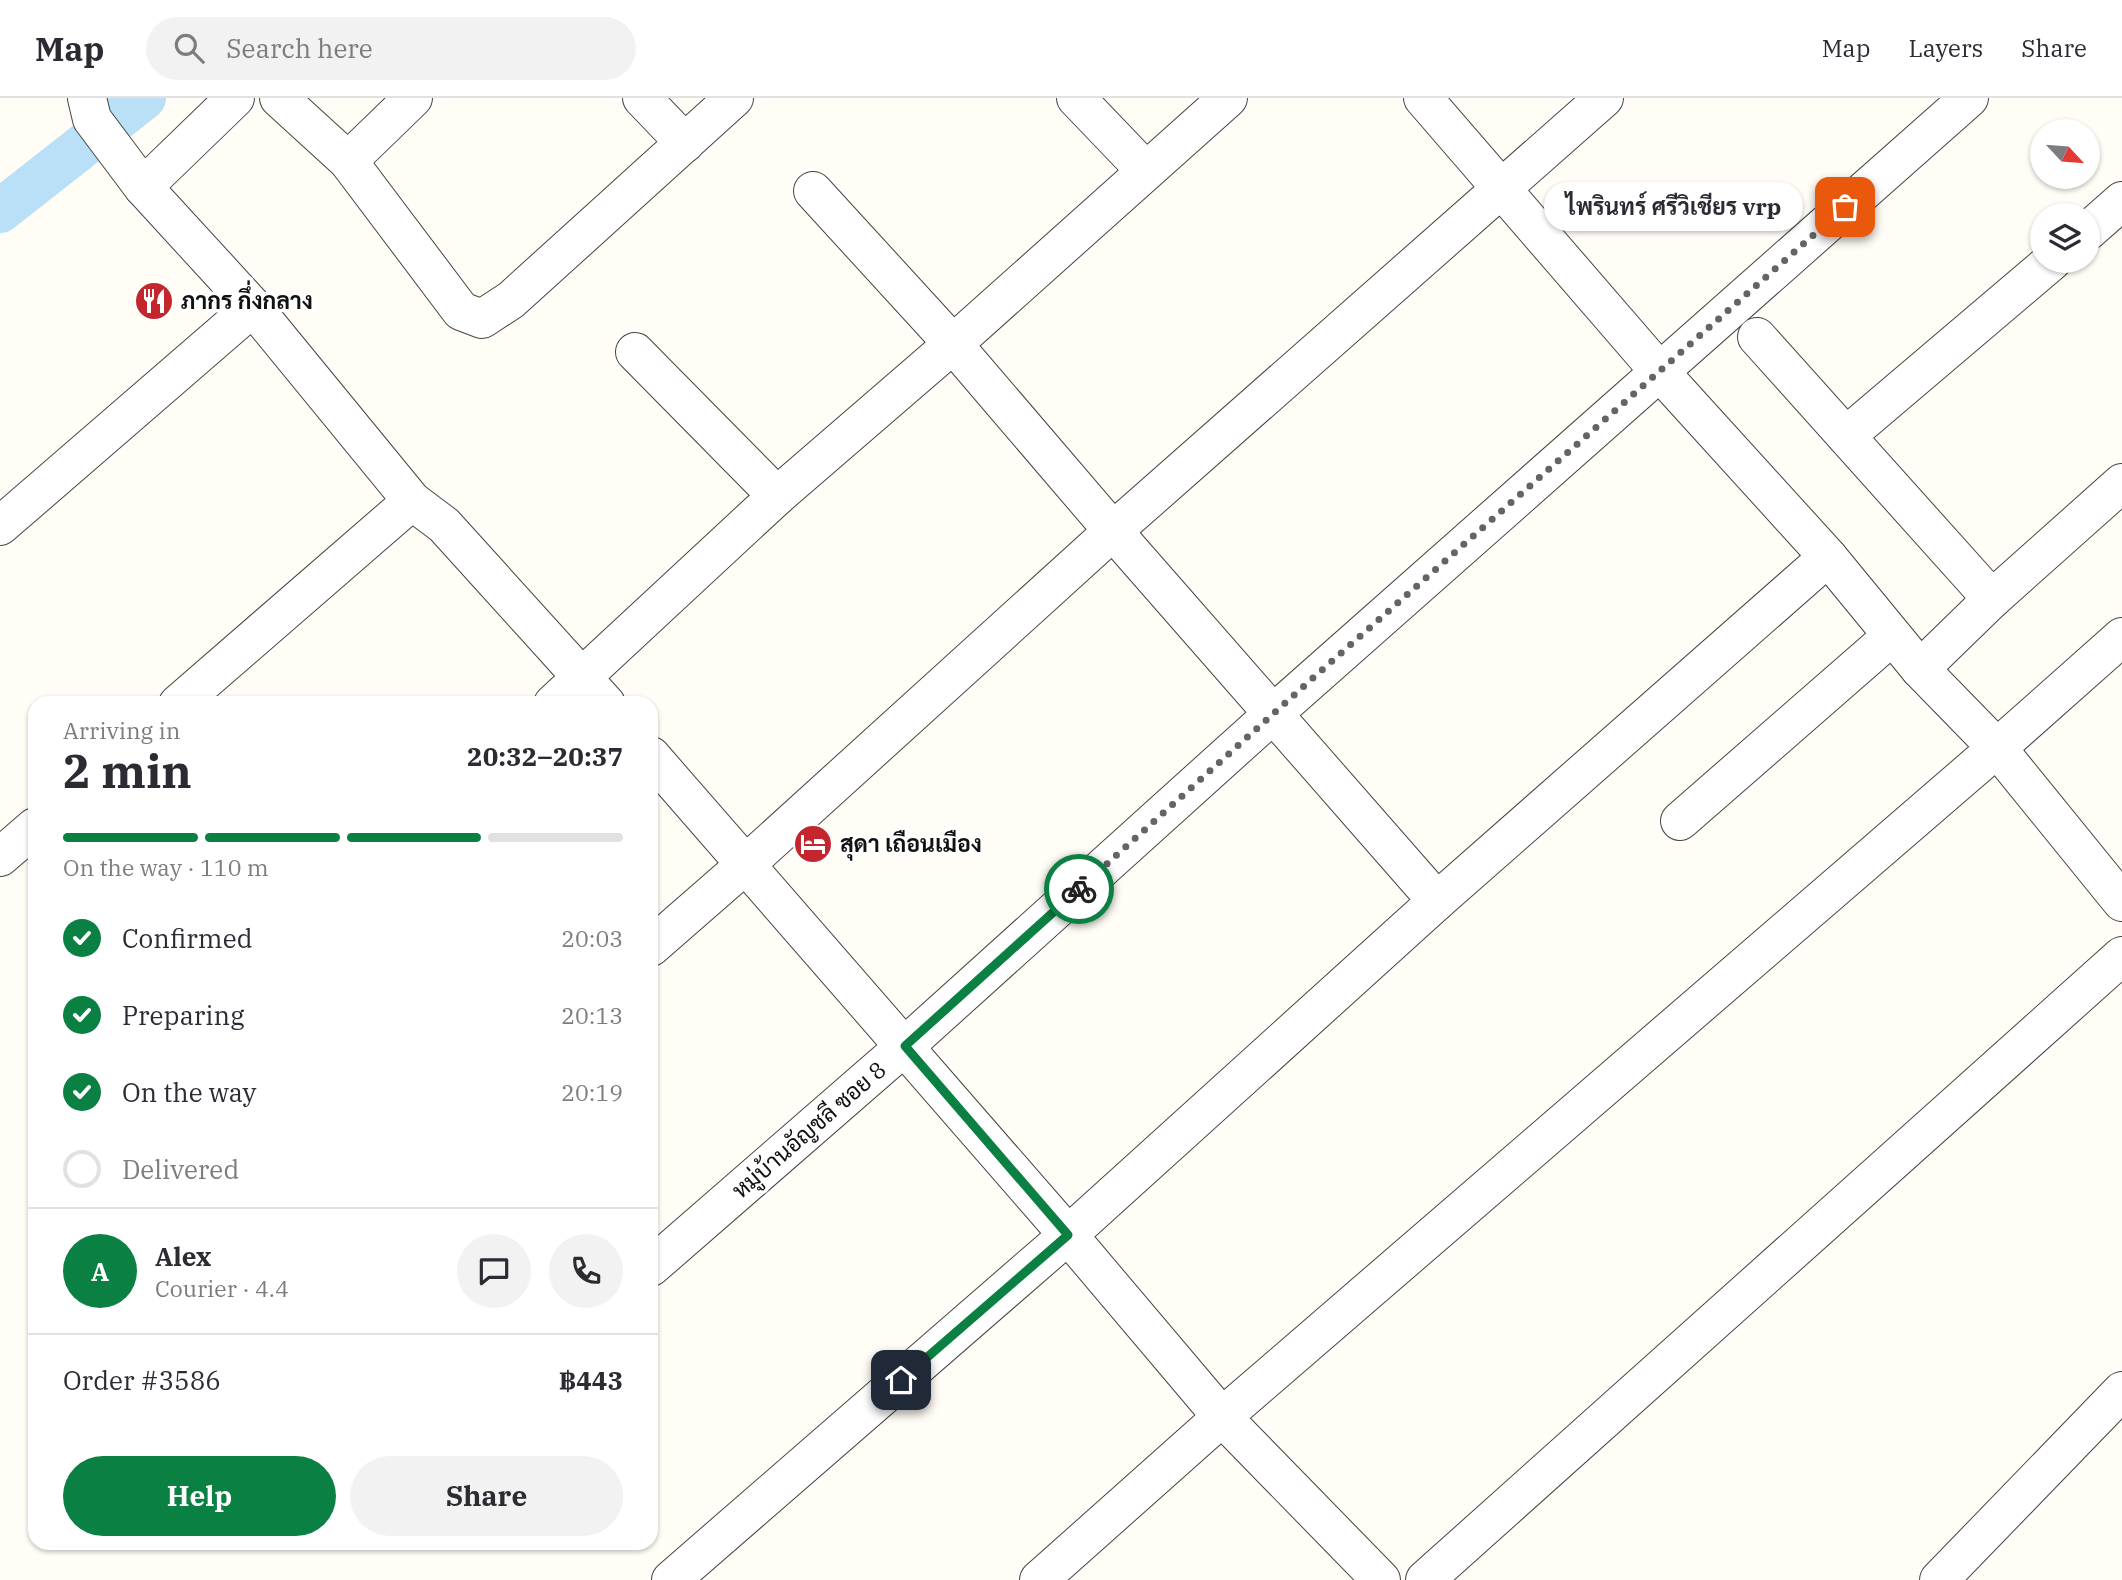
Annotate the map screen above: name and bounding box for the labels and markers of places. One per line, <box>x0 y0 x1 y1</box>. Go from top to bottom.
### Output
pin <box>1815 177 1875 237</box>
callout: ไพรินทร์ ศรีวิเชียร vrp <box>1544 182 1803 232</box>
restaurant icon: ภากร กึ่งกลาง <box>133 280 175 322</box>
place label: ภากร กึ่งกลาง <box>181 280 313 315</box>
hotel icon: สุดา เถือนเมือง <box>792 823 834 865</box>
place label: สุดา เถือนเมือง <box>840 828 982 861</box>
pin <box>871 1350 931 1410</box>

